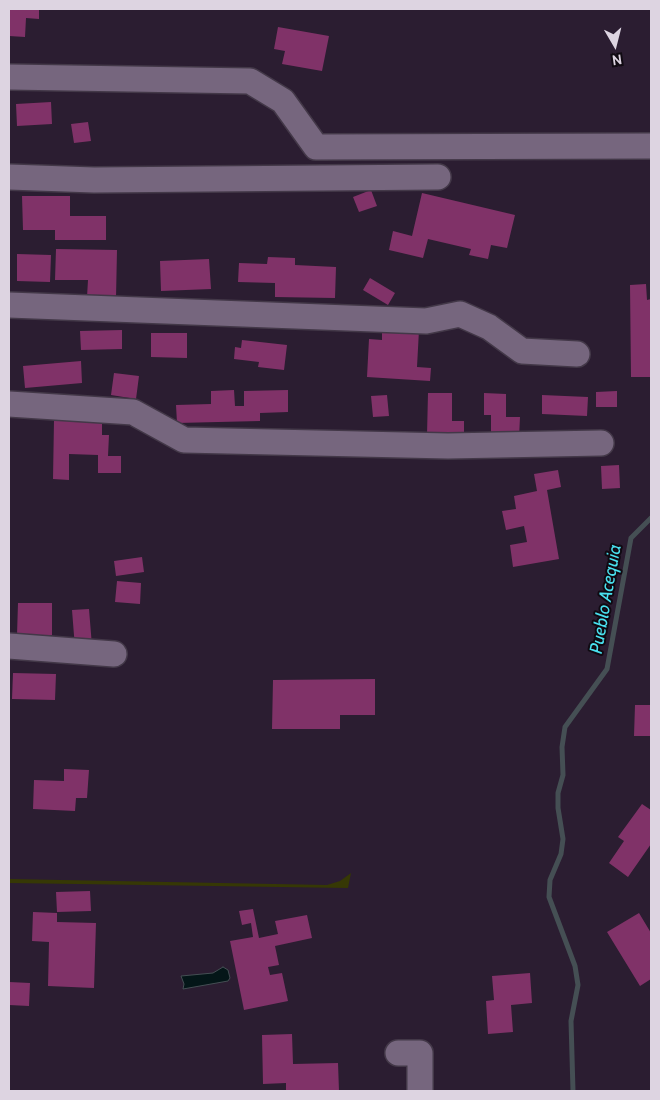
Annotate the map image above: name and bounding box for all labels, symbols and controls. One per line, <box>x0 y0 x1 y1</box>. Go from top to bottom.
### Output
north arrow <box>590 20 640 70</box>
text: N <box>611 50 623 69</box>
water label: Pueblo Acequia <box>586 543 626 655</box>

